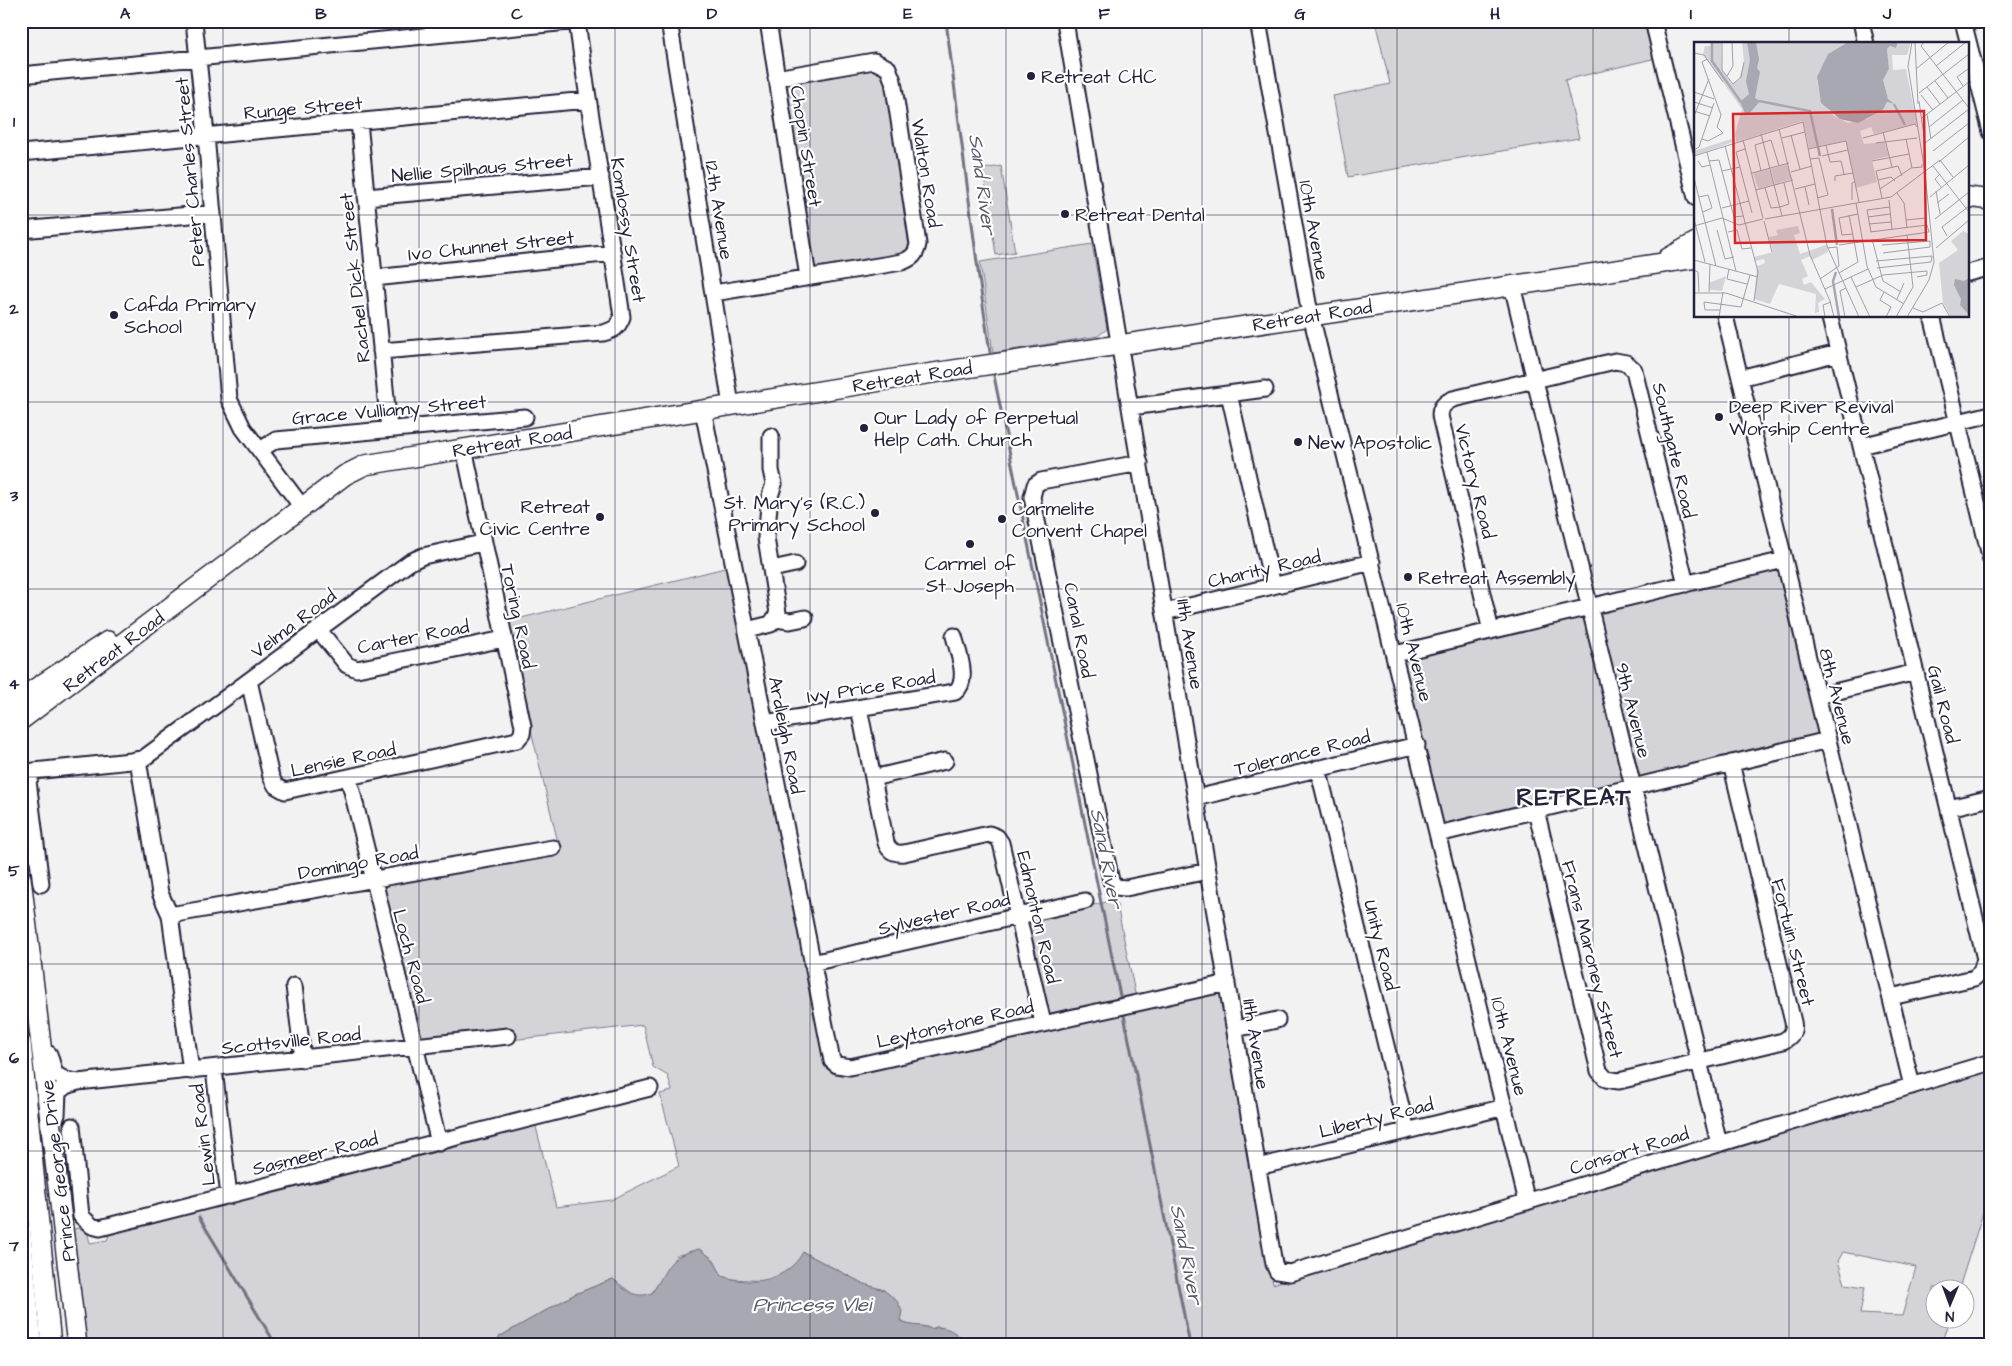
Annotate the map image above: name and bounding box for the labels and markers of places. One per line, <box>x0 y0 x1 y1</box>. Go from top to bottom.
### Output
place label: Retreat CHC <box>1041 64 1157 91</box>
marker: Retreat CHC <box>1025 70 1037 82</box>
place label: Retreat Dental <box>1075 202 1205 229</box>
marker: Retreat Dental <box>1059 208 1071 220</box>
place label: Cafda Primary School <box>124 292 257 341</box>
marker: Cafda Primary School <box>108 309 120 321</box>
place label: Deep River Revival Worship Centre <box>1729 394 1894 443</box>
place label: Our Lady of Perpetual Help Cath. Church <box>874 405 1078 454</box>
marker: Deep River Revival Worship Centre <box>1713 411 1725 423</box>
marker: Our Lady of Perpetual Help Cath. Church <box>858 422 870 434</box>
place label: New Apostolic <box>1308 430 1432 457</box>
marker: New Apostolic <box>1292 436 1304 448</box>
place label: St. Mary's (R.C.) Primary School <box>724 490 865 540</box>
place label: Retreat Civic Centre <box>480 494 590 543</box>
place label: Carmelite Convent Chapel <box>1012 496 1147 545</box>
marker: St. Mary's (R.C.) Primary School <box>869 507 881 519</box>
marker: Retreat Civic Centre <box>594 511 606 523</box>
marker: Carmelite Convent Chapel <box>996 513 1008 525</box>
marker: Carmel of St Joseph <box>964 538 976 550</box>
place label: Carmel of St Joseph <box>924 551 1016 600</box>
place label: Retreat Assembly <box>1418 565 1576 593</box>
marker: Retreat Assembly <box>1402 571 1414 583</box>

